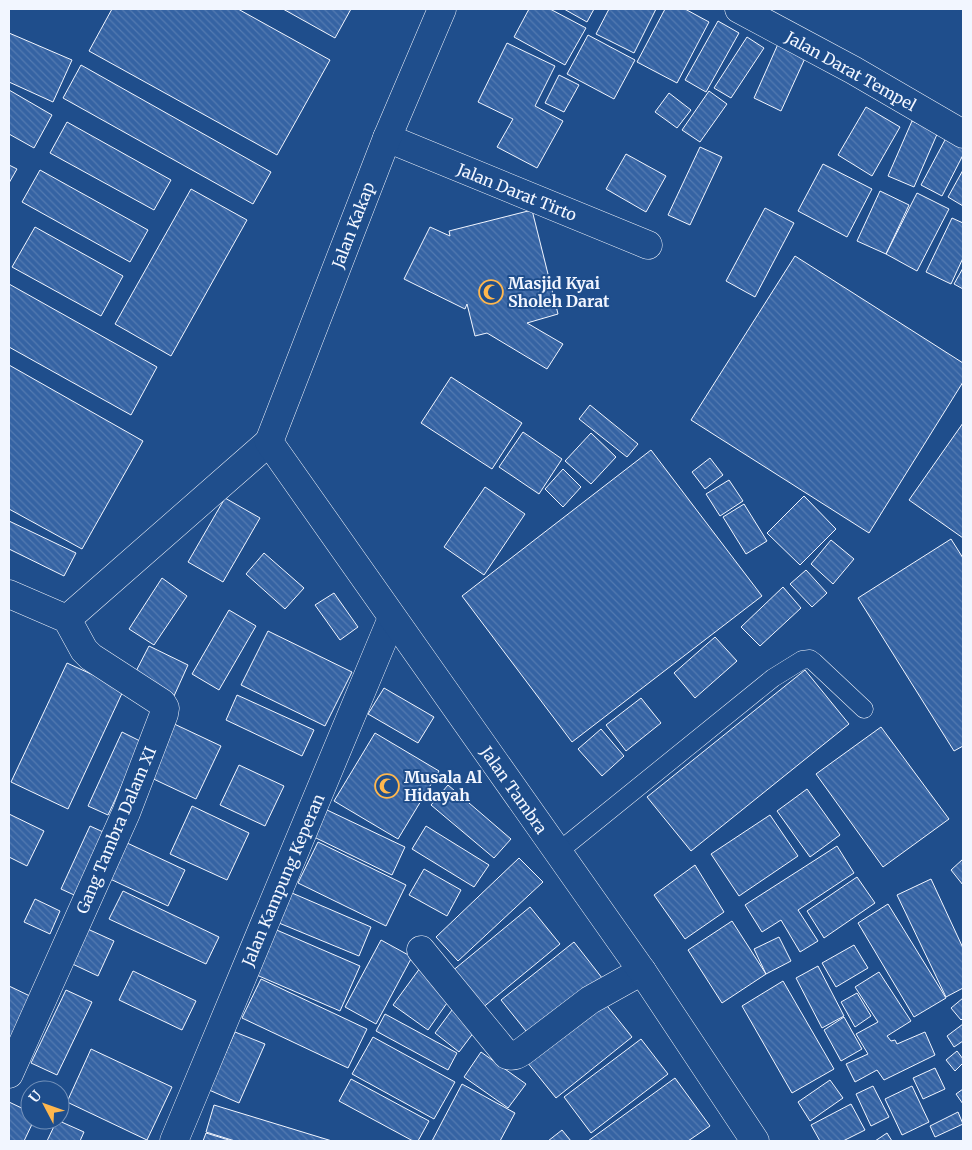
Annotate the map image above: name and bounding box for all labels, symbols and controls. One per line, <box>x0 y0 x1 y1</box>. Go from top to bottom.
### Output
street label: Jalan Darat Tempel <box>781 26 920 115</box>
street label: Jalan Darat Tirto <box>453 159 580 225</box>
street label: Jalan Kakap <box>327 179 379 272</box>
place label: Masjid Kyai Sholeh Darat <box>508 273 610 311</box>
mosque icon: Masjid Kyai Sholeh Darat <box>478 279 504 305</box>
street label: Jalan Tambra <box>476 742 552 838</box>
street label: Gang Tambra Dalam XI <box>72 743 160 917</box>
place label: Musala Al Hidayah <box>404 767 482 805</box>
mosque icon: Musala Al Hidayah <box>374 773 400 799</box>
street label: Jalan Kampung Keperan <box>237 790 329 970</box>
north arrow <box>20 1080 70 1130</box>
text: U <box>25 1086 46 1106</box>

